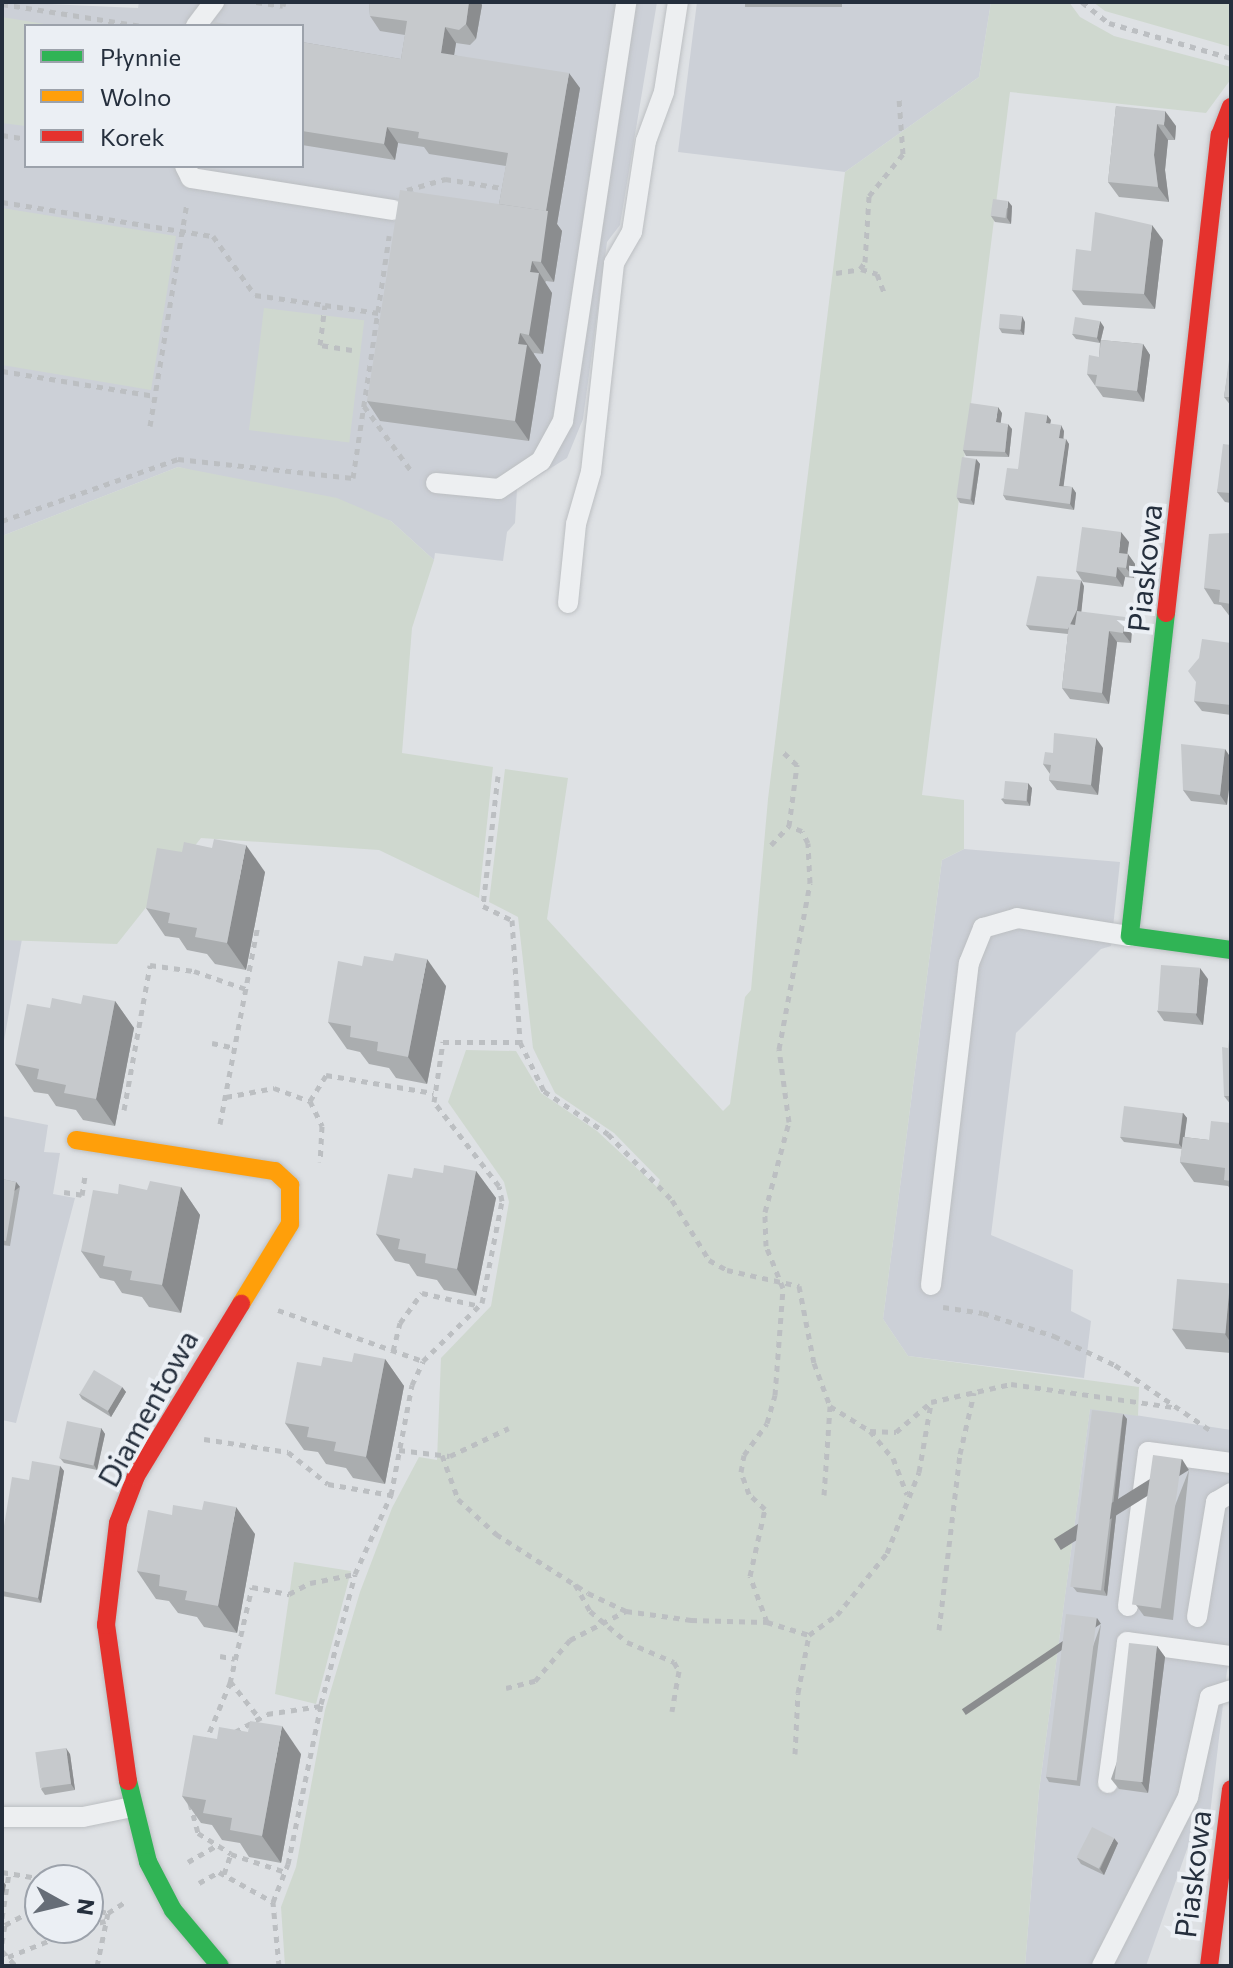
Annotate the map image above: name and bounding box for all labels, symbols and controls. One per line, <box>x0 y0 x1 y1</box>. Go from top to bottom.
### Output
legend <box>24 24 304 168</box>
text: Płynnie <box>100 42 181 71</box>
text: Wolno <box>100 82 171 111</box>
text: Korek <box>100 122 164 151</box>
street label: Piaskowa <box>1119 502 1169 634</box>
street label: Diamentowa <box>89 1323 205 1493</box>
street label: Piaskowa <box>1166 1808 1218 1940</box>
north arrow <box>24 1864 104 1944</box>
text: N <box>72 1897 101 1917</box>

